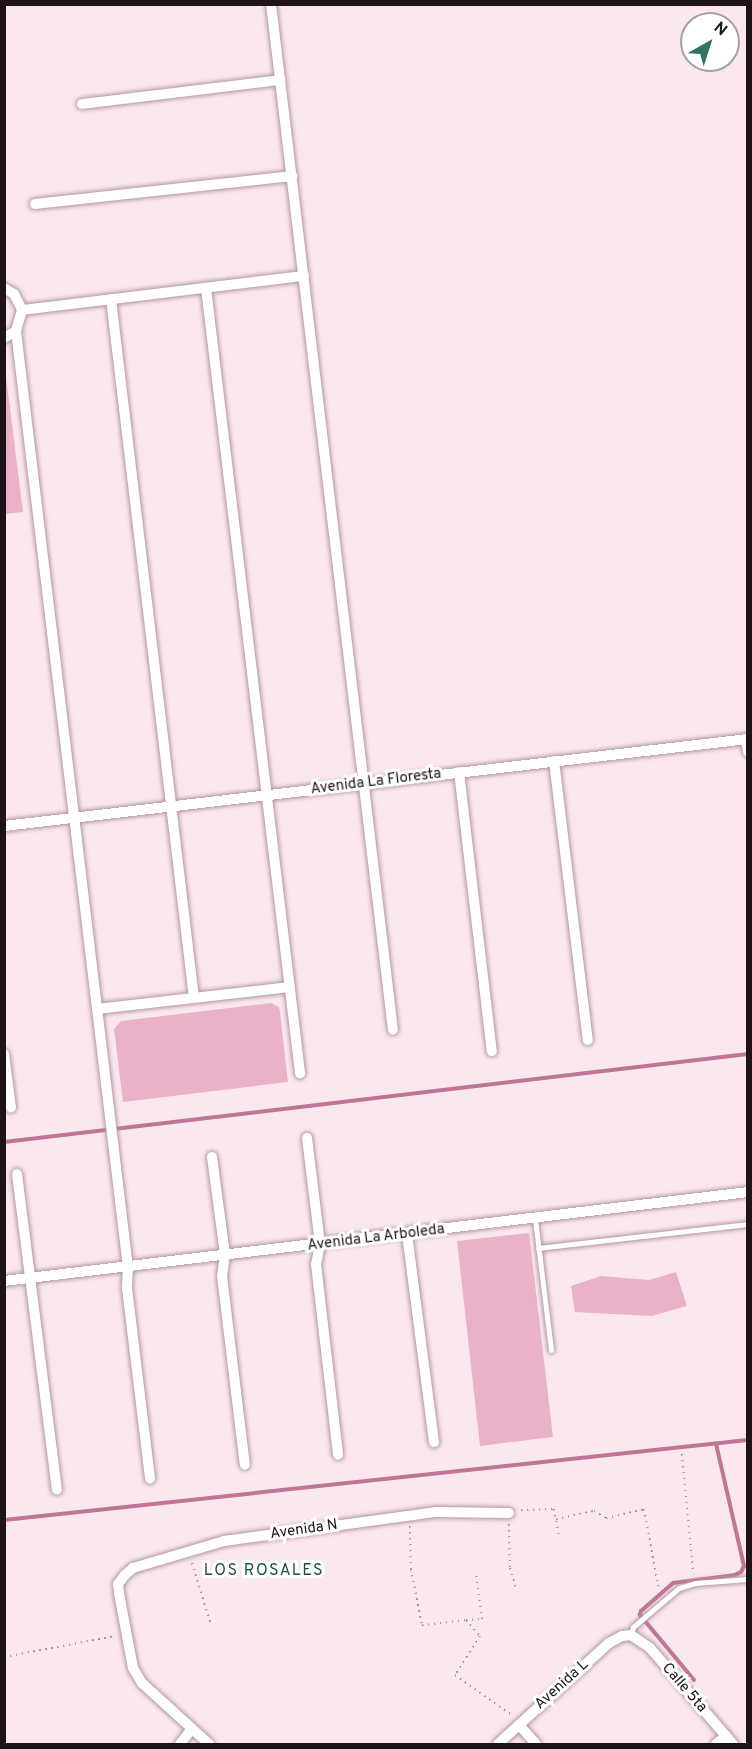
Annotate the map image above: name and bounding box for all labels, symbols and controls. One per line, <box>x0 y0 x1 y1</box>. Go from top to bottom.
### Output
north arrow <box>680 12 740 72</box>
text: N <box>709 18 731 41</box>
street label: Avenida La Floresta <box>310 765 442 799</box>
street label: Avenida La Arboleda <box>306 1221 446 1255</box>
street label: Avenida N <box>269 1516 339 1544</box>
district label: LOS ROSALES <box>204 1561 324 1581</box>
street label: Avenida L <box>532 1656 592 1714</box>
street label: Calle 5ta <box>658 1660 710 1716</box>

